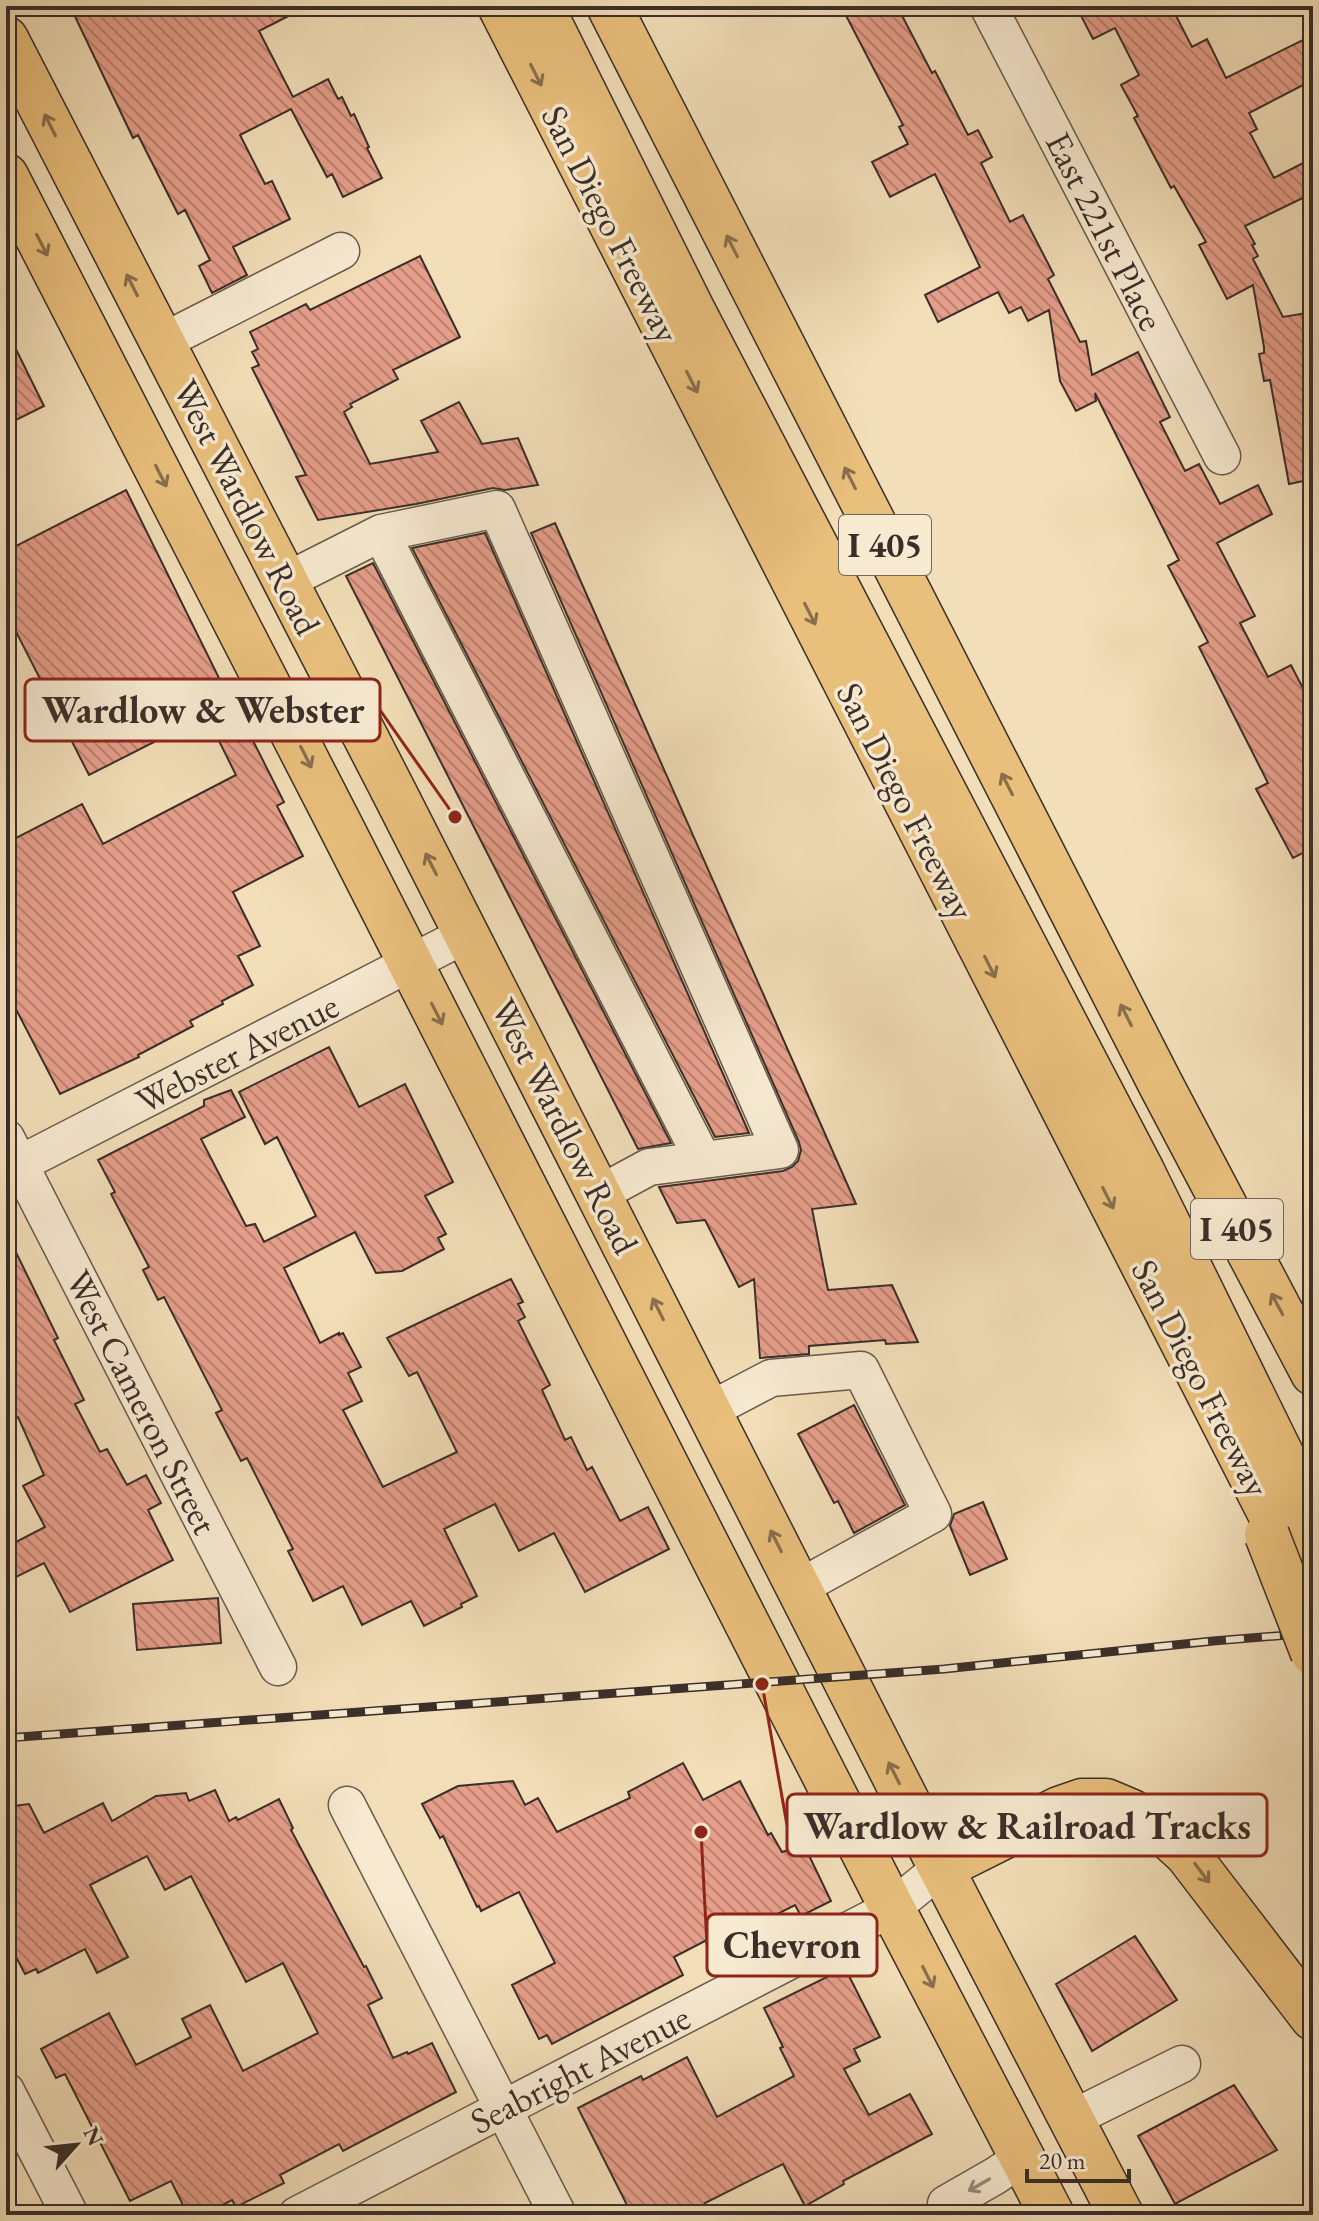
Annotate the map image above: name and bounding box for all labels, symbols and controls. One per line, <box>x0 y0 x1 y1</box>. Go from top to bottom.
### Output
one-way arrow <box>528 63 544 87</box>
street label: San Diego Freeway <box>531 97 691 351</box>
one-way arrow <box>42 114 58 138</box>
street label: East 221st Place <box>1035 124 1175 338</box>
one-way arrow <box>34 233 50 257</box>
one-way arrow <box>724 235 739 259</box>
one-way arrow <box>124 274 140 298</box>
one-way arrow <box>685 370 700 393</box>
street label: West Wardlow Road <box>162 371 332 643</box>
one-way arrow <box>153 464 169 488</box>
one-way arrow <box>842 466 858 490</box>
road number: I 405 <box>839 515 931 575</box>
one-way arrow <box>803 601 818 625</box>
street label: San Diego Freeway <box>826 674 986 928</box>
callout: Wardlow & Webster <box>25 679 380 741</box>
text: Wardlow & Webster <box>41 685 365 734</box>
one-way arrow <box>298 745 314 769</box>
one-way arrow <box>999 772 1015 796</box>
one-way arrow <box>423 853 439 877</box>
one-way arrow <box>983 954 998 978</box>
street label: Webster Avenue <box>128 982 346 1124</box>
street label: West Wardlow Road <box>480 990 650 1262</box>
one-way arrow <box>429 1001 445 1025</box>
one-way arrow <box>1117 1004 1133 1028</box>
one-way arrow <box>1101 1186 1117 1210</box>
road number: I 405 <box>1191 1199 1283 1259</box>
street label: San Diego Freeway <box>1121 1251 1281 1505</box>
street label: West Cameron Street <box>55 1262 229 1543</box>
one-way arrow <box>1268 1293 1284 1316</box>
one-way arrow <box>650 1298 665 1322</box>
one-way arrow <box>768 1529 783 1553</box>
one-way arrow <box>885 1761 901 1785</box>
callout: Wardlow & Railroad Tracks <box>787 1794 1267 1856</box>
text: Wardlow & Railroad Tracks <box>803 1801 1251 1850</box>
one-way arrow <box>1194 1862 1211 1883</box>
callout: Chevron <box>707 1914 877 1976</box>
text: Chevron <box>723 1920 861 1969</box>
one-way arrow <box>921 1965 937 1988</box>
street label: Seabright Avenue <box>462 1993 698 2145</box>
north arrow <box>36 2105 116 2185</box>
text: N <box>76 2122 110 2151</box>
scale bar <box>1027 2133 1129 2183</box>
text: 20 m <box>1039 2145 1086 2176</box>
one-way arrow <box>968 2178 992 2193</box>

